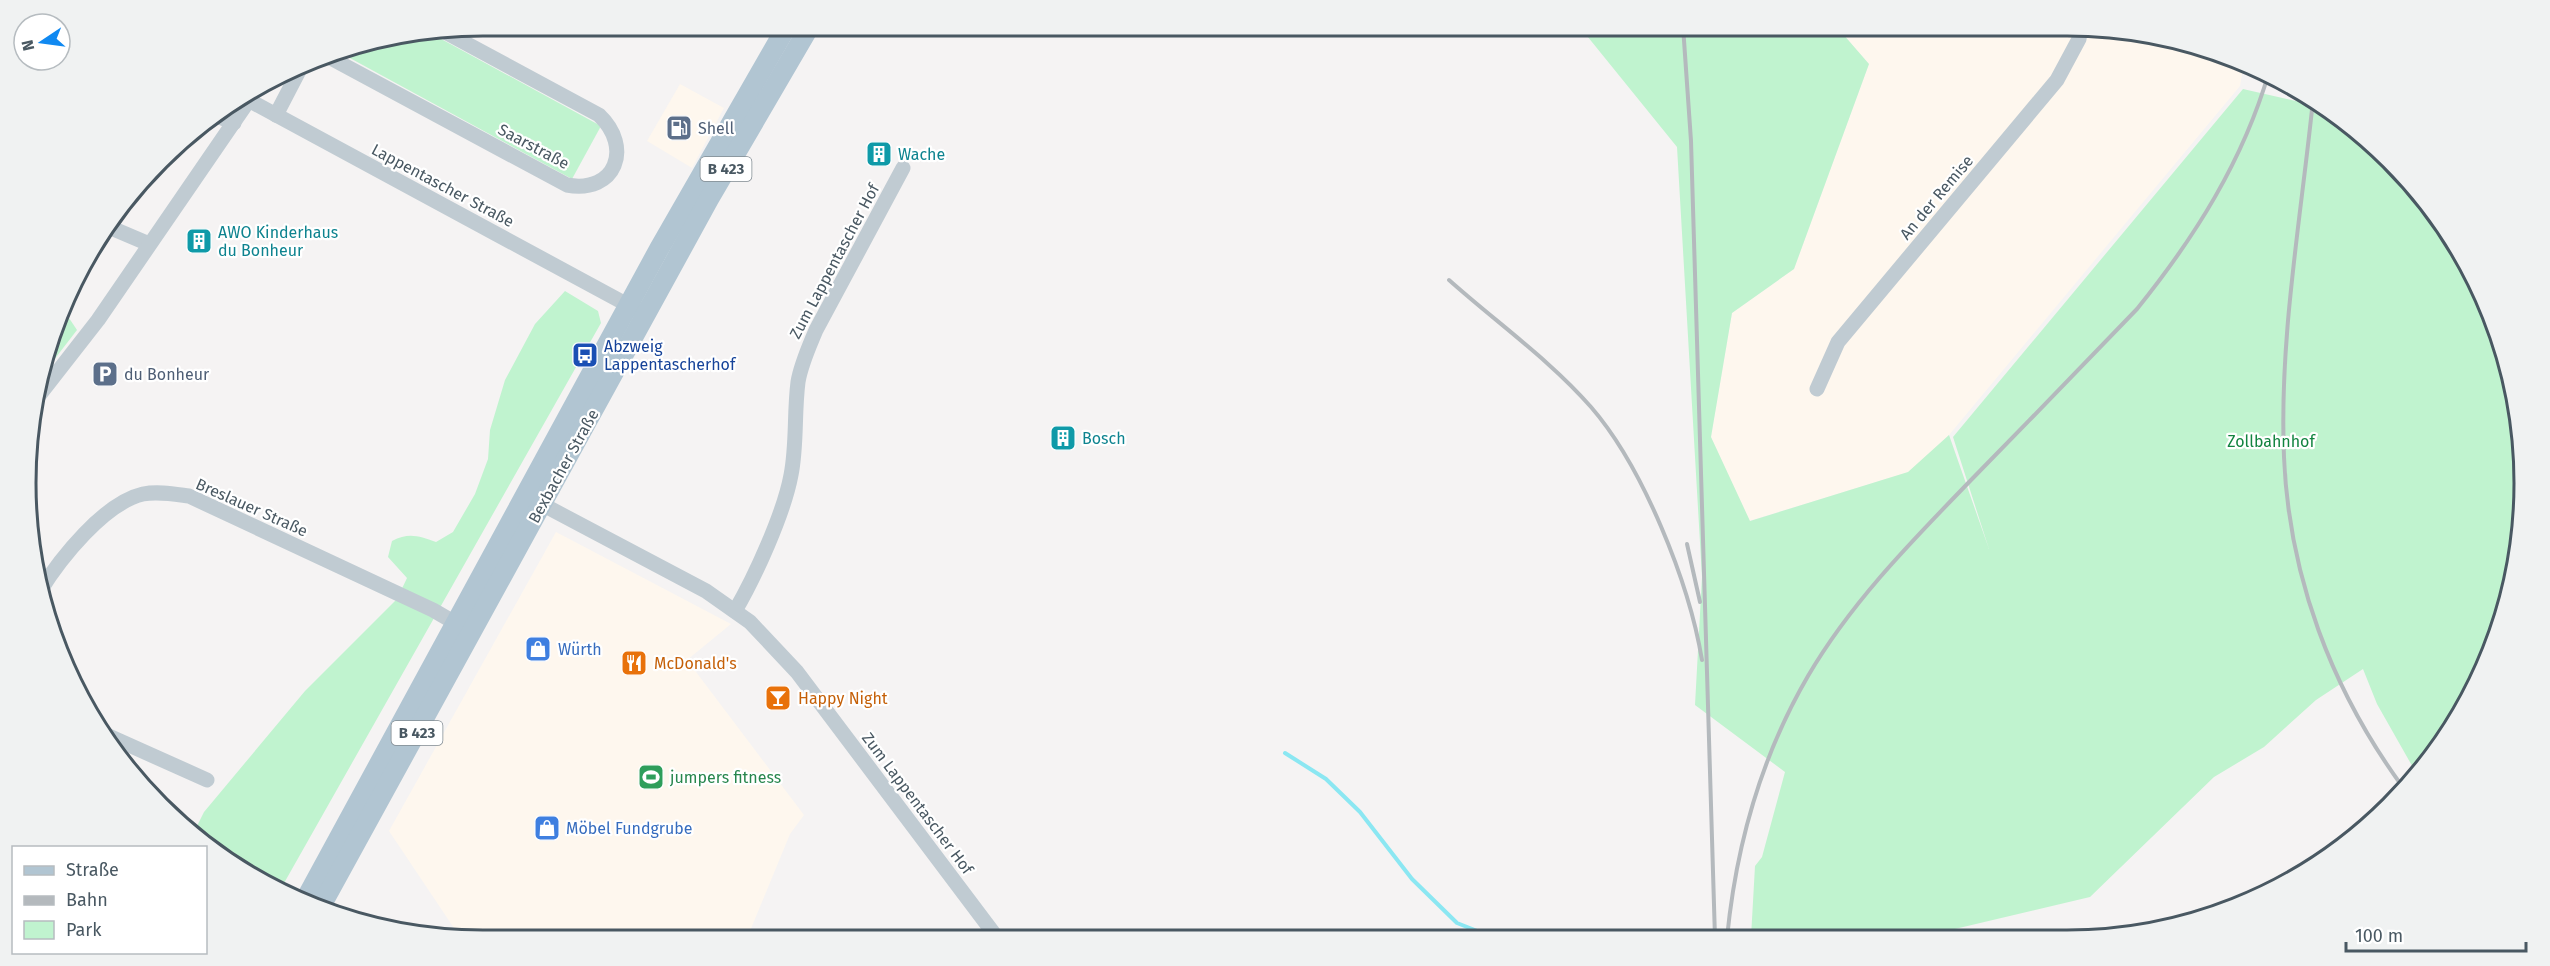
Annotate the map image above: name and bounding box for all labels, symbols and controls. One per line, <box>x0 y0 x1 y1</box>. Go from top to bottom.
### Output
north arrow <box>12 12 72 72</box>
text: N <box>17 38 38 53</box>
fuel station icon: Shell <box>664 113 694 143</box>
place label: Shell <box>698 119 735 138</box>
street label: Saarstraße <box>495 120 573 173</box>
building icon: Wache <box>864 139 894 169</box>
street label: Lappentascher Straße <box>368 140 517 231</box>
place label: Wache <box>898 145 945 164</box>
street label: An der Remise <box>1896 151 1977 243</box>
road number: B 423 <box>700 157 752 181</box>
street label: Zum Lappentascher Hof <box>786 179 884 342</box>
place label: AWO Kinderhaus du Bonheur <box>218 223 338 260</box>
building icon: AWO Kinderhaus du Bonheur <box>184 226 214 256</box>
place label: Abzweig Lappentascherhof <box>604 337 737 374</box>
bus stop icon: Abzweig Lappentascherhof <box>570 340 600 370</box>
parking icon: du Bonheur <box>90 359 120 389</box>
place label: du Bonheur <box>124 365 210 384</box>
street label: Bexbacher Straße <box>524 406 603 527</box>
building icon: Bosch <box>1048 423 1078 453</box>
place label: Bosch <box>1082 429 1126 448</box>
park label: Zollbahnhof <box>2227 432 2316 451</box>
street label: Breslauer Straße <box>193 474 311 541</box>
shop icon: Würth <box>523 634 553 664</box>
place label: Würth <box>558 640 602 659</box>
restaurant icon: McDonald's <box>619 648 649 678</box>
place label: McDonald's <box>654 654 737 673</box>
bar icon: Happy Night <box>763 683 793 713</box>
place label: Happy Night <box>798 689 888 708</box>
road number: B 423 <box>392 721 442 745</box>
street label: Zum Lappentascher Hof <box>858 729 978 879</box>
sports icon: jumpers fitness <box>636 762 666 792</box>
place label: jumpers fitness <box>669 768 781 787</box>
shop icon: Möbel Fundgrube <box>532 813 562 843</box>
place label: Möbel Fundgrube <box>566 819 693 838</box>
legend <box>12 846 207 954</box>
text: Straße <box>66 859 119 881</box>
text: Bahn <box>66 889 108 911</box>
scale bar <box>2346 915 2526 953</box>
text: Park <box>66 919 102 941</box>
text: 100 m <box>2355 925 2403 947</box>

